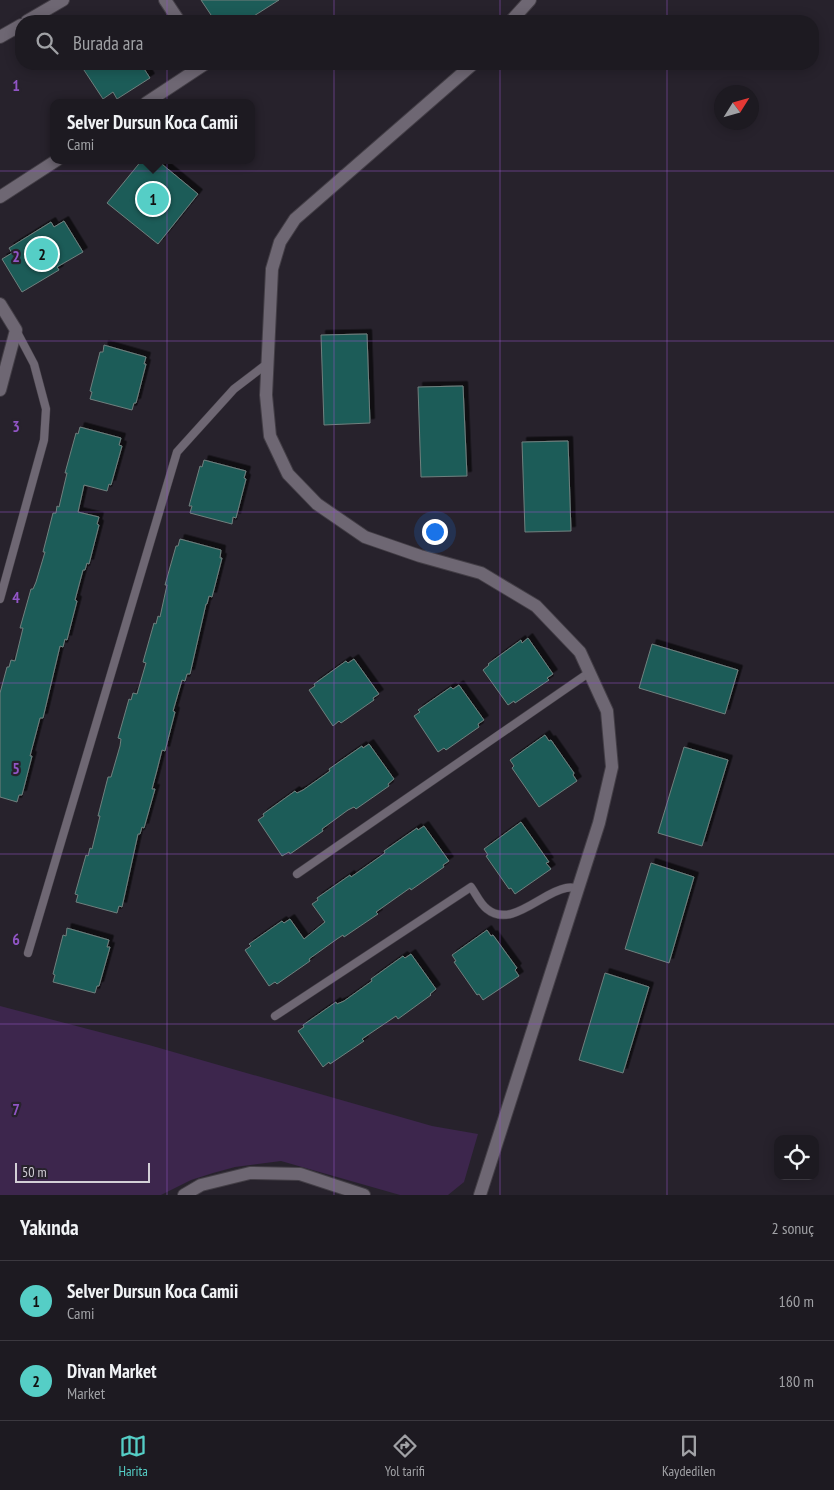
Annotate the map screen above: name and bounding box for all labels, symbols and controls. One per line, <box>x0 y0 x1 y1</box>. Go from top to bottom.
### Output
search box <box>15 15 819 70</box>
icon: search <box>33 29 61 57</box>
text: Burada ara <box>73 31 143 55</box>
text: 1 <box>12 75 20 95</box>
north arrow <box>714 85 759 130</box>
popup <box>50 99 255 164</box>
text: Selver Dursun Koca Camii <box>67 110 238 134</box>
text: Cami <box>67 134 94 154</box>
pin: 1 <box>137 180 169 218</box>
pin: 2 <box>26 235 58 273</box>
text: 2 <box>12 246 20 266</box>
text: 3 <box>12 416 20 436</box>
your location <box>422 519 448 545</box>
text: 4 <box>12 587 20 607</box>
text: 5 <box>12 758 20 778</box>
text: 6 <box>12 929 20 949</box>
text: 7 <box>12 1099 20 1119</box>
map controls <box>774 1135 819 1180</box>
button: locate <box>774 1135 819 1180</box>
scale bar <box>15 1160 150 1183</box>
text: 50 m <box>22 1163 47 1181</box>
text: Yakında <box>20 1214 79 1241</box>
text: 2 sonuç <box>771 1218 814 1238</box>
text: Selver Dursun Koca Camii <box>67 1279 238 1303</box>
text: 1 <box>32 1291 40 1311</box>
text: 160 m <box>779 1291 814 1311</box>
text: Cami <box>67 1303 94 1323</box>
text: Divan Market <box>67 1359 157 1383</box>
text: 2 <box>32 1371 40 1391</box>
text: 180 m <box>779 1371 814 1391</box>
text: Market <box>67 1383 105 1403</box>
tab: Harita <box>118 1432 148 1480</box>
tab: Yol tarifi <box>385 1432 425 1480</box>
tab: Kaydedilen <box>662 1432 716 1480</box>

